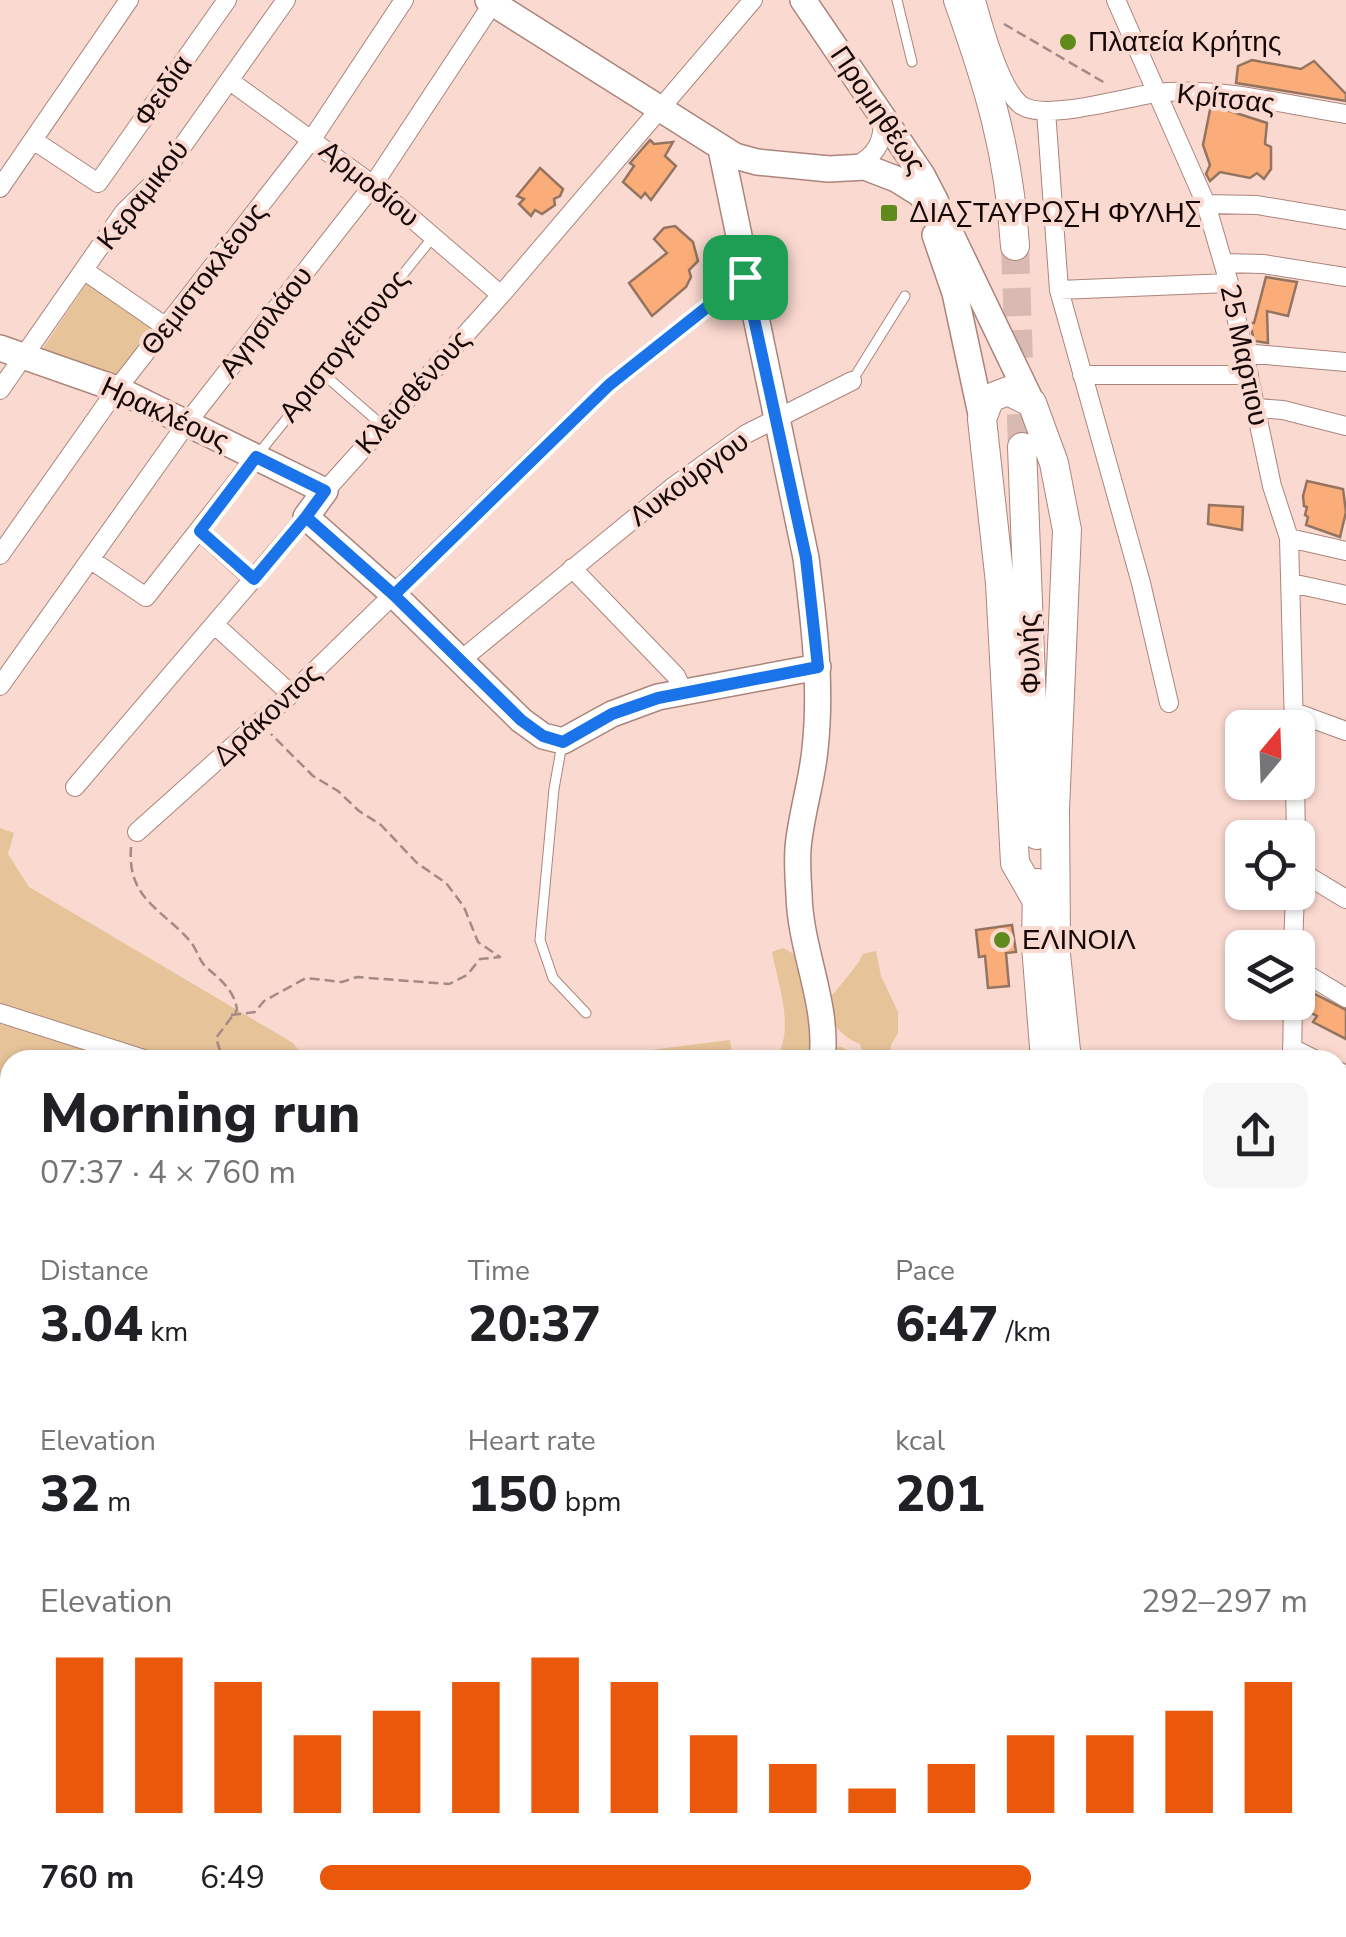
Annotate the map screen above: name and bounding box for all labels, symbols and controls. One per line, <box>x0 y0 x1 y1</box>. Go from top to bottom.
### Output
place label: Πλατεία Κρήτης <box>1088 23 1281 61</box>
marker: Πλατεία Κρήτης <box>1057 31 1079 53</box>
street label: Προμηθέως <box>821 39 935 181</box>
street label: Φειδία <box>125 48 201 134</box>
street label: Κρίτσας <box>1175 75 1277 123</box>
street label: Κεραμικού <box>88 132 198 258</box>
street label: Αρμοδίου <box>311 132 427 236</box>
place label: ΔΙΑΣΤΑΥΡΩΣΗ ΦΥΛΗΣ <box>909 194 1201 232</box>
street label: Θεμιστοκλέους <box>132 195 276 363</box>
marker: ΔΙΑΣΤΑΥΡΩΣΗ ΦΥΛΗΣ <box>878 202 900 224</box>
pin <box>703 235 788 320</box>
icon: arrive <box>718 250 773 305</box>
street label: Αγησιλάου <box>210 258 322 386</box>
street label: Αριστογείτονος <box>271 262 417 430</box>
street label: 25 Μαρτιου <box>1210 281 1278 429</box>
street label: Κλεισθένους <box>347 322 479 462</box>
street label: Ηρακλέους <box>95 368 235 460</box>
street label: Λυκούργου <box>621 423 757 535</box>
street label: Φυλής <box>1010 613 1050 695</box>
street label: Δράκοντος <box>204 655 330 775</box>
north arrow <box>1225 710 1315 800</box>
map controls <box>1225 710 1315 1020</box>
button: locate <box>1225 820 1315 910</box>
place label: ΕΛΙΝΟΙΛ <box>1022 921 1136 959</box>
marker: ΕΛΙΝΟΙΛ <box>991 929 1013 951</box>
button: layers <box>1225 930 1315 1020</box>
text: Morning run <box>40 1076 360 1151</box>
button: share <box>1203 1083 1308 1188</box>
text: 07:37 · 4 × 760 m <box>40 1151 296 1194</box>
text: Distance <box>40 1252 149 1290</box>
text: Time <box>468 1252 530 1290</box>
text: Pace <box>895 1252 955 1290</box>
text: 3.04 <box>40 1290 143 1359</box>
text: 20:37 <box>468 1290 601 1359</box>
text: 6:47 <box>895 1290 998 1359</box>
text: km <box>143 1313 188 1351</box>
text: /km <box>998 1313 1051 1351</box>
text: Elevation <box>40 1422 156 1460</box>
text: Heart rate <box>468 1422 596 1460</box>
text: kcal <box>895 1422 945 1460</box>
text: 32 <box>40 1460 100 1529</box>
text: 150 <box>468 1460 558 1529</box>
text: 201 <box>895 1460 985 1529</box>
text: m <box>100 1483 131 1521</box>
text: bpm <box>558 1483 621 1521</box>
text: Elevation <box>40 1580 173 1623</box>
text: 292–297 m <box>1141 1580 1308 1623</box>
text: 760 m <box>40 1856 134 1899</box>
text: 6:49 <box>200 1856 265 1899</box>

